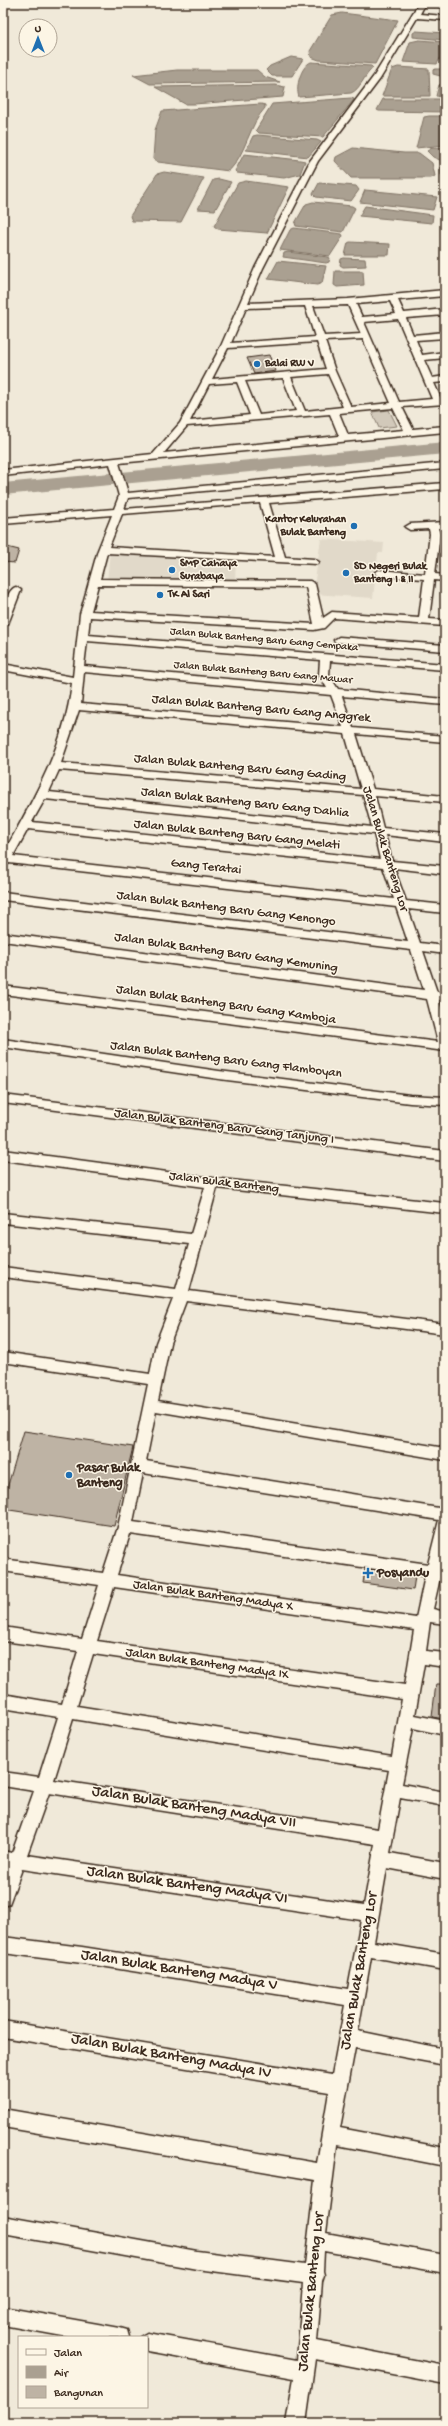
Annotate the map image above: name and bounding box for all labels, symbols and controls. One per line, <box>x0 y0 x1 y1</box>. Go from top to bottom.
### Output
north arrow <box>18 18 58 58</box>
text: U <box>35 24 42 36</box>
place label: Balai RW V <box>264 358 314 370</box>
marker: Balai RW V <box>252 359 262 369</box>
place label: Kantor Kelurahan Bulak Banteng <box>264 513 347 540</box>
marker: Kantor Kelurahan Bulak Banteng <box>349 521 359 531</box>
place label: SMP Cahaya Surabaya <box>180 558 238 583</box>
place label: SD Negeri Bulak Banteng I & II <box>353 561 429 587</box>
marker: SMP Cahaya Surabaya <box>167 565 177 575</box>
marker: SD Negeri Bulak Banteng I & II <box>341 568 351 578</box>
place label: TK Al Sari <box>167 589 211 601</box>
marker: TK Al Sari <box>155 590 165 600</box>
street label: Jalan Bulak Banteng Baru Gang Cempaka <box>169 626 359 654</box>
street label: Jalan Bulak Banteng Baru Gang Mawar <box>173 659 354 687</box>
street label: Jalan Bulak Banteng Baru Gang Anggrek <box>151 692 372 726</box>
street label: Jalan Bulak Banteng Baru Gang Gading <box>133 751 347 785</box>
street label: Jalan Bulak Banteng Baru Gang Dahlia <box>140 785 351 821</box>
street label: Jalan Bulak Banteng Lor <box>359 785 412 915</box>
street label: Jalan Bulak Banteng Baru Gang Melati <box>133 817 341 853</box>
street label: Gang Teratai <box>170 856 242 878</box>
street label: Jalan Bulak Banteng Baru Gang Kenongo <box>116 888 337 930</box>
street label: Jalan Bulak Banteng Baru Gang Kemuning <box>113 930 339 976</box>
street label: Jalan Bulak Banteng Baru Gang Kamboja <box>115 982 338 1028</box>
street label: Jalan Bulak Banteng Baru Gang Flamboyan <box>109 1038 343 1082</box>
street label: Jalan Bulak Banteng Baru Gang Tanjung I <box>113 1106 335 1148</box>
street label: Jalan Bulak Banteng <box>168 1169 280 1197</box>
place label: Pasar Bulak Banteng <box>76 1461 142 1491</box>
marker: Pasar Bulak Banteng <box>64 1470 74 1480</box>
place label: Posyandu <box>376 1566 430 1581</box>
marker: Posyandu <box>362 1567 374 1579</box>
street label: Jalan Bulak Banteng Madya X <box>132 1577 295 1615</box>
street label: Jalan Bulak Banteng Madya IX <box>125 1645 291 1683</box>
street label: Jalan Bulak Banteng Madya VII <box>90 1782 298 1834</box>
street label: Jalan Bulak Banteng Madya VI <box>85 1862 289 1910</box>
street label: Jalan Bulak Banteng Lor <box>337 1889 383 2051</box>
street label: Jalan Bulak Banteng Madya V <box>79 1946 279 1996</box>
street label: Jalan Bulak Banteng Madya IV <box>70 2030 273 2084</box>
street label: Jalan Bulak Banteng Lor <box>294 2210 330 2373</box>
legend <box>18 2336 148 2408</box>
text: Jalan <box>54 2347 82 2361</box>
text: Air <box>54 2367 70 2381</box>
text: Bangunan <box>53 2387 103 2401</box>

